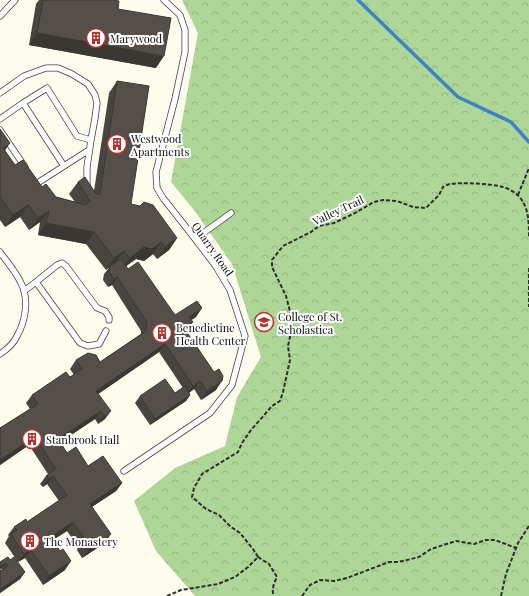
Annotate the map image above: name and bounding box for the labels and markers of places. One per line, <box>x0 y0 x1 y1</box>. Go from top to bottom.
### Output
building icon: Marywood <box>85 27 107 49</box>
place label: Marywood <box>110 31 163 46</box>
place label: Westwood Apartments <box>130 131 189 159</box>
building icon: Westwood Apartments <box>106 133 128 155</box>
place label: College of St. Scholastica <box>278 309 342 337</box>
school or university icon: College of St. Scholastica <box>253 311 275 333</box>
place label: Benedictine Health Center <box>176 320 246 348</box>
building icon: Benedictine Health Center <box>151 322 173 344</box>
building icon: Stanbrook Hall <box>21 428 43 450</box>
place label: Stanbrook Hall <box>46 432 119 447</box>
building icon: The Monastery <box>19 530 41 552</box>
place label: The Monastery <box>44 534 118 549</box>

